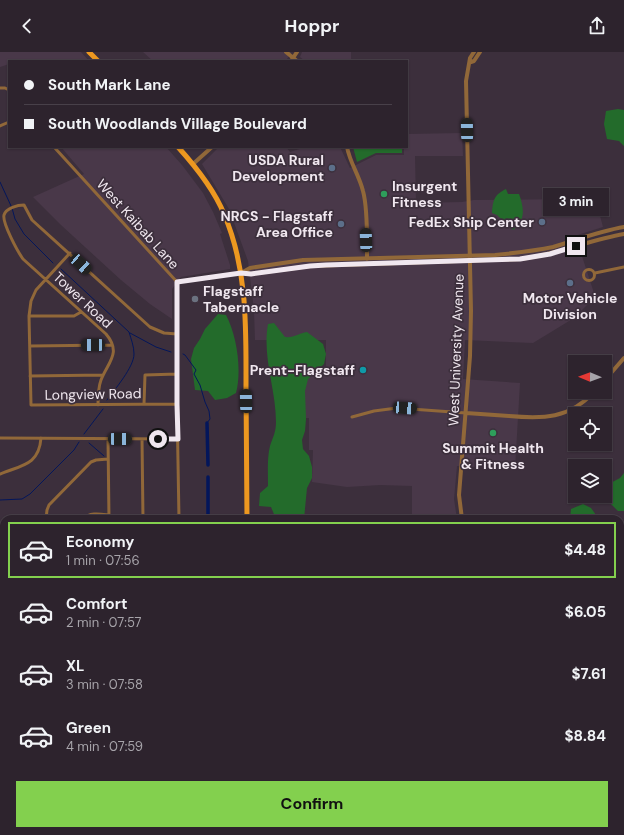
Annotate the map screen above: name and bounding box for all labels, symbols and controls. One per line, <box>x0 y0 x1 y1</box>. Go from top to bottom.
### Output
text: Hoppr <box>285 14 339 38</box>
icon: back <box>16 15 38 37</box>
icon: share <box>586 15 608 37</box>
text: South Mark Lane <box>48 75 171 95</box>
text: South Woodlands Village Boulevard <box>48 114 307 134</box>
car <box>461 118 473 142</box>
place label: USDA Rural Development <box>232 151 324 185</box>
marker: USDA Rural Development <box>327 163 337 173</box>
street label: West Kaibab Lane <box>93 175 183 273</box>
place label: Insurgent Fitness <box>392 177 457 211</box>
callout: 3 min <box>543 188 609 216</box>
marker: Insurgent Fitness <box>379 189 389 199</box>
text: 3 min <box>559 193 593 210</box>
place label: NRCS - Flagstaff Area Office <box>221 207 333 241</box>
place label: FedEx Ship Center <box>409 213 534 231</box>
marker: FedEx Ship Center <box>537 217 547 227</box>
marker: NRCS - Flagstaff Area Office <box>336 219 346 229</box>
car <box>360 228 372 252</box>
route end <box>567 237 585 255</box>
car <box>68 252 94 276</box>
street label: Tower Road <box>50 268 116 332</box>
street label: West University Avenue <box>444 273 468 426</box>
marker: Motor Vehicle Division <box>565 278 575 288</box>
place label: Flagstaff Tabernacle <box>203 282 279 316</box>
place label: Motor Vehicle Division <box>523 289 617 323</box>
marker: Flagstaff Tabernacle <box>190 294 200 304</box>
car <box>81 339 105 351</box>
north arrow <box>568 355 612 399</box>
map controls <box>568 355 612 503</box>
place label: Prent-Flagstaff <box>250 361 355 379</box>
marker: Prent-Flagstaff <box>358 365 368 375</box>
street label: Longview Road <box>45 384 141 404</box>
car <box>240 389 252 413</box>
car <box>393 401 417 415</box>
button: locate <box>568 407 612 451</box>
marker: Summit Health & Fitness <box>488 428 498 438</box>
route start <box>149 430 167 448</box>
car <box>108 433 132 445</box>
place label: Summit Health & Fitness <box>442 439 544 473</box>
button: layers <box>568 459 612 503</box>
icon: car <box>18 532 54 568</box>
text: Economy <box>66 532 134 552</box>
text: $4.48 <box>564 540 606 560</box>
text: 1 min · 07:56 <box>66 552 140 569</box>
icon: car <box>18 594 54 630</box>
text: Comfort <box>66 594 127 614</box>
text: $6.05 <box>565 602 606 622</box>
text: 2 min · 07:57 <box>66 614 142 631</box>
icon: car <box>18 656 54 692</box>
text: XL <box>66 656 84 676</box>
text: $7.61 <box>571 664 606 684</box>
text: 3 min · 07:58 <box>66 676 143 693</box>
icon: car <box>18 718 54 754</box>
text: Green <box>66 718 111 738</box>
text: $8.84 <box>564 726 606 746</box>
text: 4 min · 07:59 <box>66 738 143 755</box>
button: Confirm <box>16 781 608 827</box>

